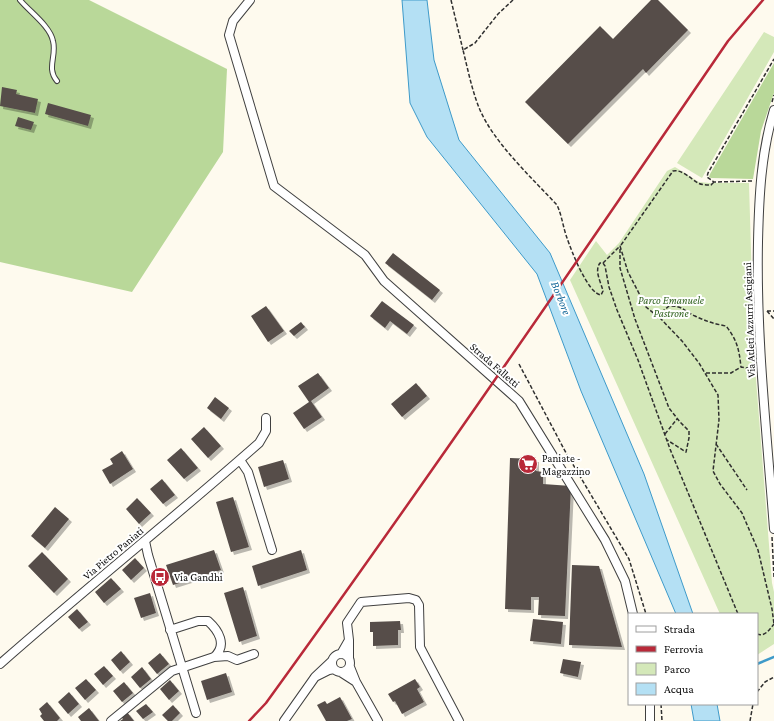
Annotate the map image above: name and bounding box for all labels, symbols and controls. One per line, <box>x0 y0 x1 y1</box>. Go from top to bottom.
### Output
street label: Via Atleti Azzurri Astigiani <box>741 262 758 378</box>
water label: Borbore <box>548 279 574 317</box>
park label: Parco Emanuele Pastrone <box>638 294 705 319</box>
street label: Strada Falletti <box>468 340 522 390</box>
place label: Paniate - Magazzino <box>542 452 591 478</box>
supermarket icon: Paniate - Magazzino <box>517 453 539 475</box>
street label: Via Pietro Paniati <box>80 524 146 582</box>
bus stop icon: Via Gandhi <box>149 566 171 588</box>
place label: Via Gandhi <box>174 571 223 583</box>
legend <box>628 613 758 705</box>
text: Strada <box>664 622 695 636</box>
text: Ferrovia <box>664 642 704 656</box>
text: Parco <box>664 662 690 676</box>
text: Acqua <box>664 682 694 696</box>

